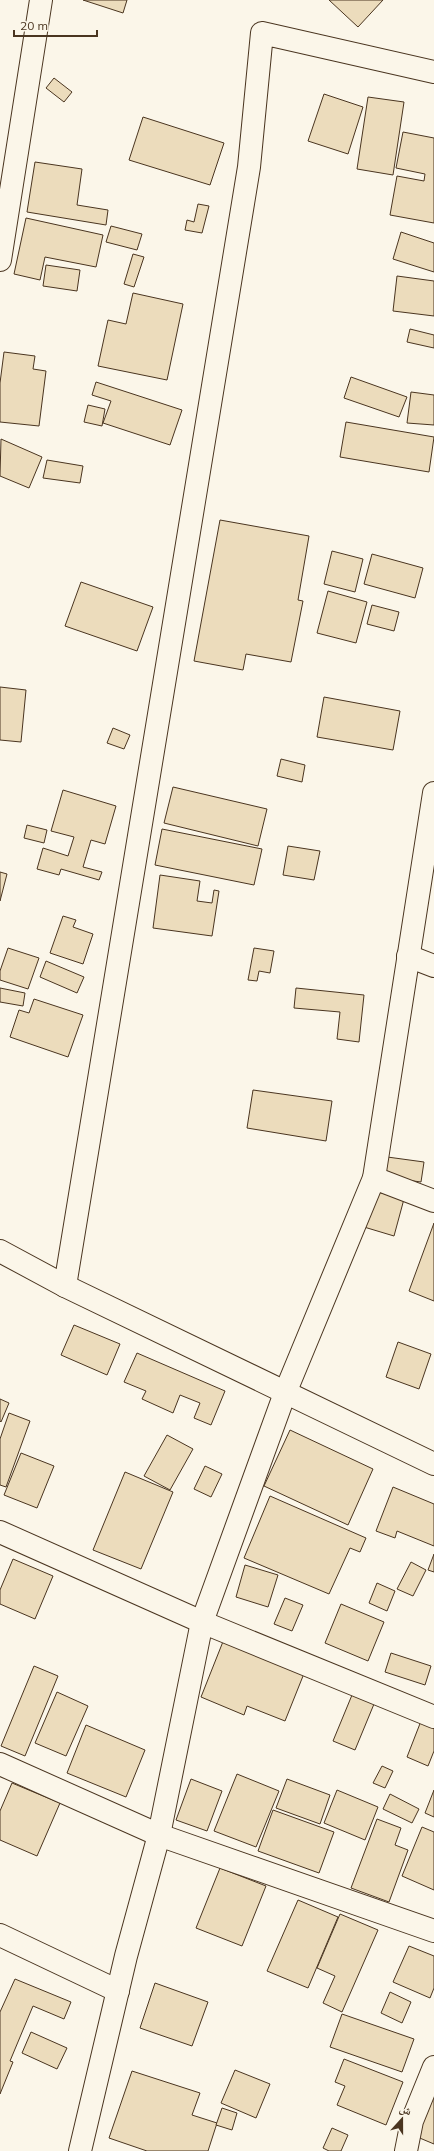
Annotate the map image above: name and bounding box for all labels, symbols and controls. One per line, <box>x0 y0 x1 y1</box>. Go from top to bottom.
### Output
scale bar <box>14 12 97 38</box>
text: 20 m <box>20 18 48 33</box>
north arrow <box>382 2099 422 2139</box>
text: ش <box>397 2101 414 2119</box>

